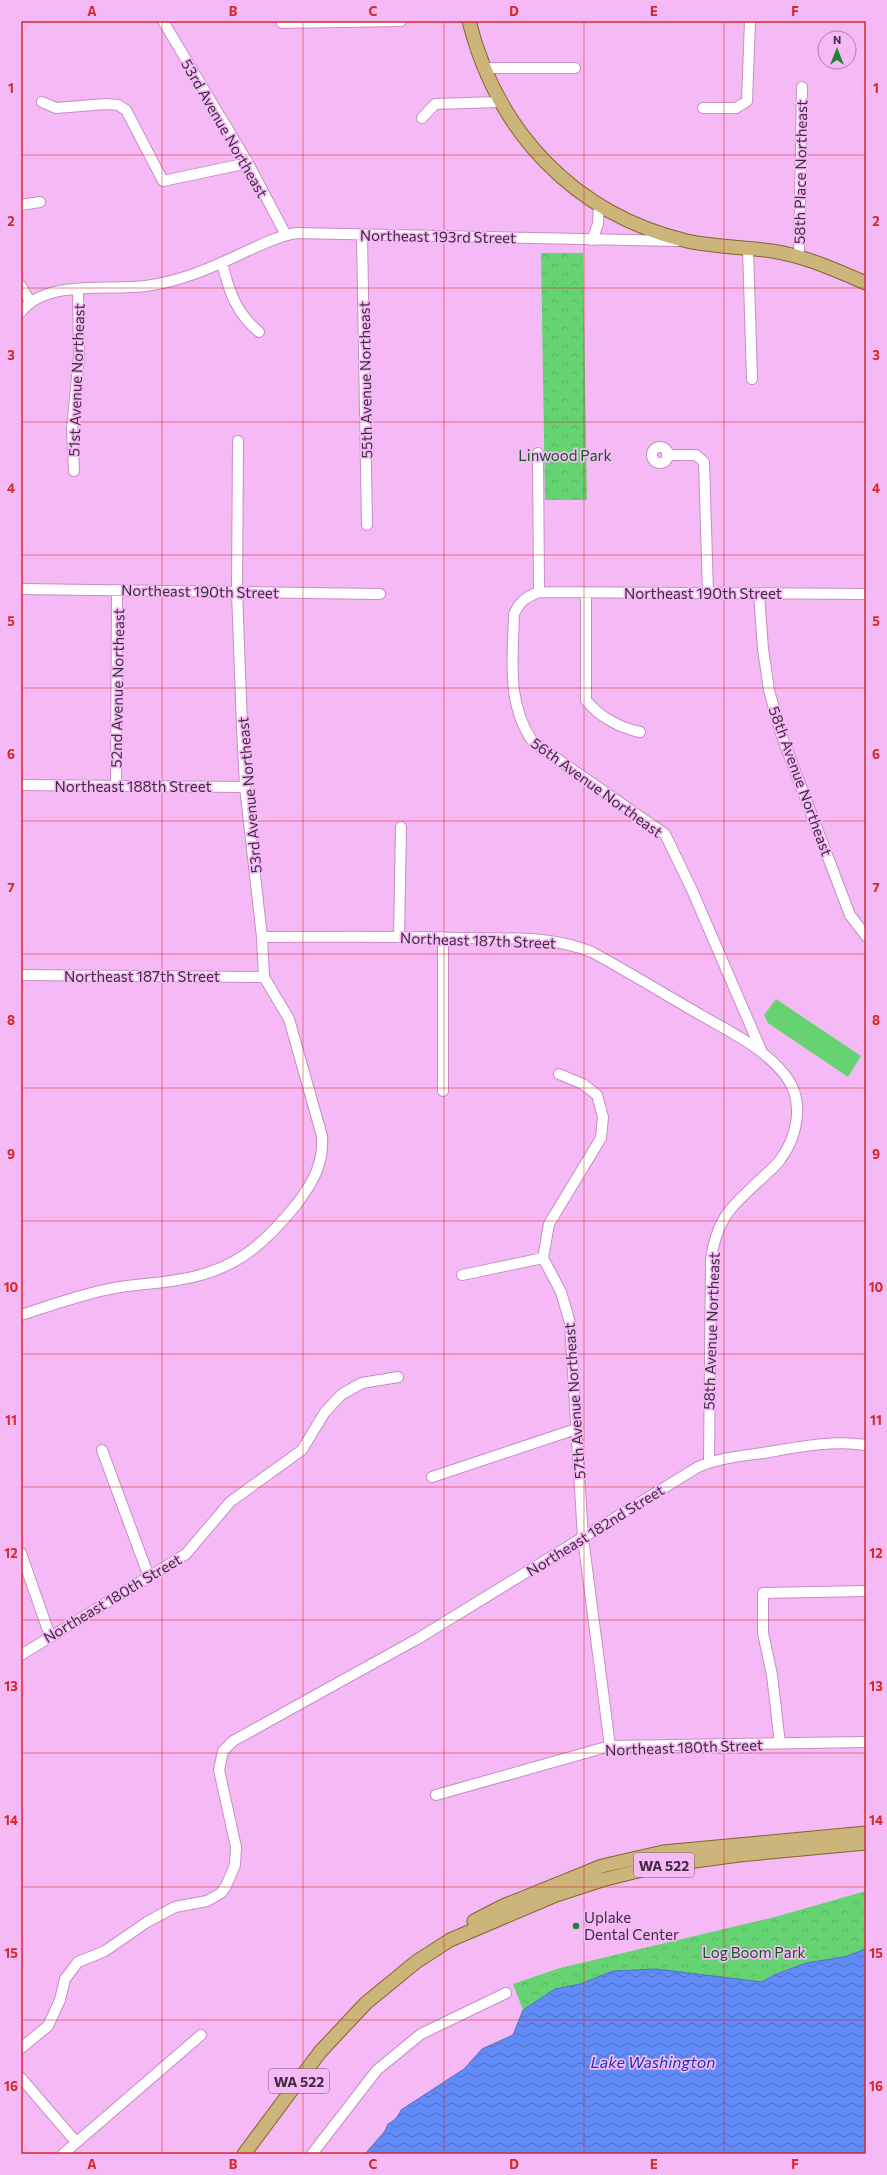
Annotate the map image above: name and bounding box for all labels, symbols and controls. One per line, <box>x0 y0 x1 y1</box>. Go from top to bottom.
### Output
text: A <box>87 3 97 19</box>
text: B <box>229 3 238 19</box>
text: C <box>369 3 378 19</box>
text: D <box>509 3 519 19</box>
text: E <box>650 3 658 19</box>
text: F <box>791 3 799 19</box>
north arrow <box>817 30 857 70</box>
text: N <box>833 33 841 46</box>
street label: 53rd Avenue Northeast <box>178 56 272 200</box>
text: 1 <box>8 80 14 96</box>
text: 1 <box>873 80 879 96</box>
street label: 58th Place Northeast <box>790 100 810 244</box>
text: 2 <box>7 213 15 229</box>
text: 2 <box>872 213 880 229</box>
street label: Northeast 193rd Street <box>360 226 516 246</box>
street label: 55th Avenue Northeast <box>355 301 375 459</box>
street label: 51st Avenue Northeast <box>64 303 88 457</box>
text: 3 <box>7 347 15 363</box>
text: 3 <box>872 347 880 363</box>
park label: Linwood Park <box>518 446 612 464</box>
text: 4 <box>7 480 15 496</box>
text: 4 <box>872 480 880 496</box>
street label: Northeast 190th Street <box>121 581 279 601</box>
street label: Northeast 190th Street <box>624 584 782 602</box>
street label: 52nd Avenue Northeast <box>107 608 127 768</box>
text: 5 <box>7 613 15 629</box>
text: 5 <box>872 613 880 629</box>
street label: 58th Avenue Northeast <box>766 704 836 858</box>
street label: 53rd Avenue Northeast <box>233 716 265 874</box>
street label: 56th Avenue Northeast <box>528 733 666 841</box>
text: 6 <box>7 746 15 762</box>
text: 6 <box>872 746 880 762</box>
street label: Northeast 188th Street <box>54 777 212 795</box>
text: 7 <box>7 879 15 895</box>
text: 7 <box>872 879 880 895</box>
street label: Northeast 187th Street <box>400 928 556 952</box>
street label: Northeast 187th Street <box>64 967 220 985</box>
text: 8 <box>7 1012 15 1028</box>
text: 8 <box>872 1012 880 1028</box>
text: 9 <box>7 1146 15 1162</box>
text: 9 <box>872 1146 880 1162</box>
street label: 58th Avenue Northeast <box>699 1252 723 1410</box>
text: 10 <box>4 1279 19 1295</box>
text: 10 <box>869 1279 884 1295</box>
street label: 57th Avenue Northeast <box>560 1322 588 1480</box>
text: 11 <box>5 1412 17 1428</box>
text: 11 <box>870 1412 882 1428</box>
street label: Northeast 182nd Street <box>523 1480 667 1580</box>
text: 12 <box>4 1545 18 1561</box>
text: 12 <box>869 1545 883 1561</box>
street label: Northeast 180th Street <box>40 1550 184 1646</box>
text: 13 <box>4 1678 18 1694</box>
text: 13 <box>869 1678 883 1694</box>
street label: Northeast 180th Street <box>605 1735 763 1759</box>
text: 14 <box>4 1812 18 1828</box>
text: 14 <box>869 1812 883 1828</box>
road number: WA 522 <box>634 1853 694 1877</box>
place label: Uplake Dental Center <box>584 1908 679 1943</box>
marker: Uplake Dental Center <box>571 1921 581 1931</box>
park label: Log Boom Park <box>702 1943 806 1961</box>
text: 15 <box>4 1945 18 1961</box>
text: 15 <box>869 1945 883 1961</box>
water label: Lake Washington <box>591 2052 715 2071</box>
road number: WA 522 <box>269 2069 329 2093</box>
text: 16 <box>4 2078 18 2094</box>
text: 16 <box>869 2078 883 2094</box>
text: A <box>87 2156 97 2172</box>
text: B <box>229 2156 238 2172</box>
text: C <box>369 2156 378 2172</box>
text: D <box>509 2156 519 2172</box>
text: E <box>650 2156 658 2172</box>
text: F <box>791 2156 799 2172</box>

